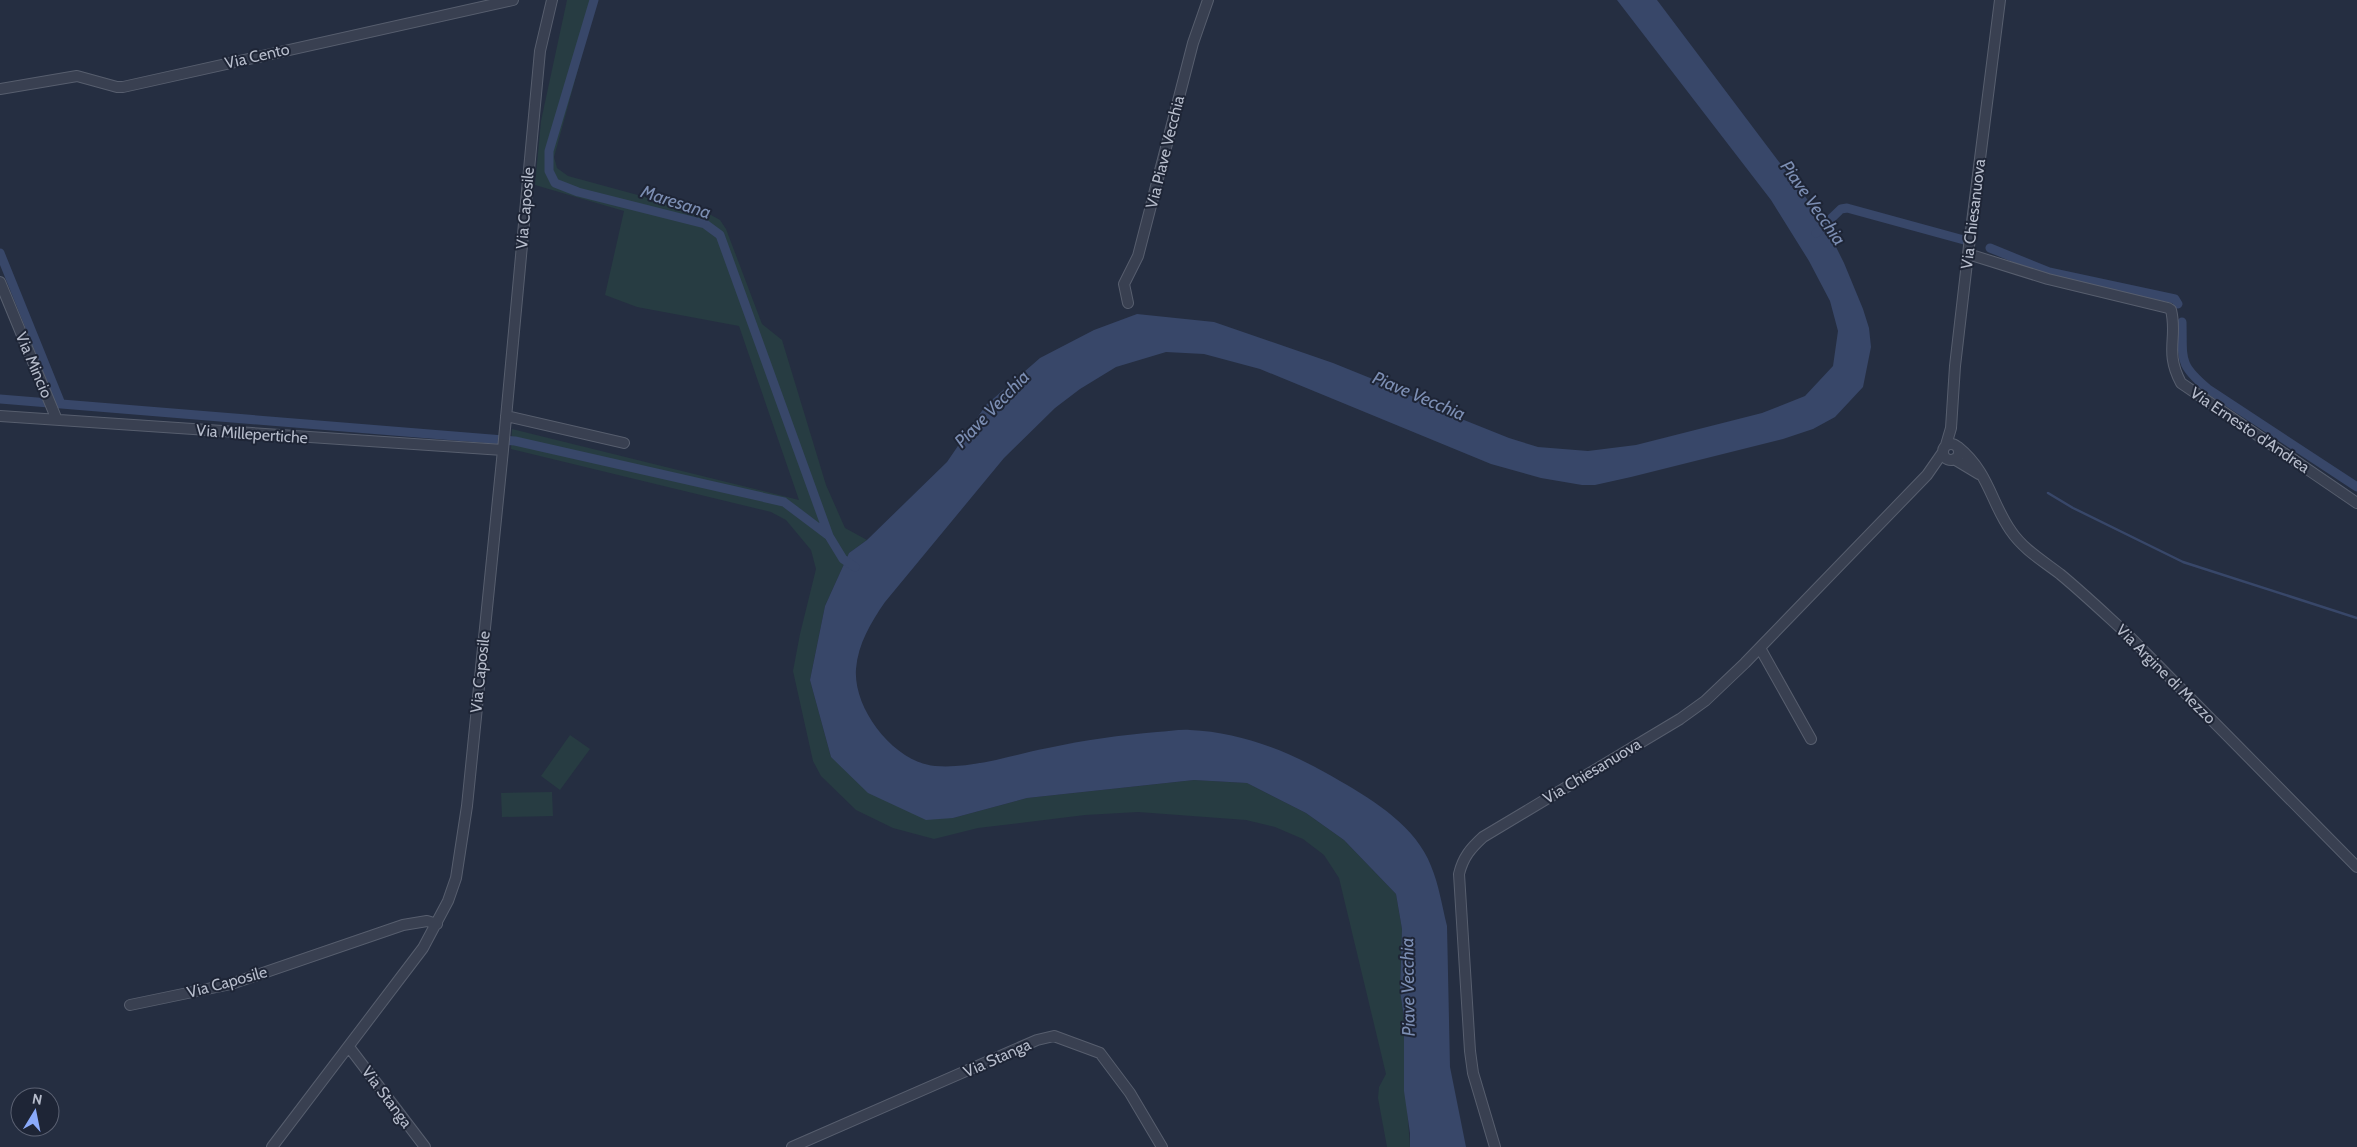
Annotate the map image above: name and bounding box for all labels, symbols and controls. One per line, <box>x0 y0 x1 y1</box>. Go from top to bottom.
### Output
street label: Via Cento <box>223 39 291 73</box>
street label: Via Piave Vecchia <box>1142 93 1188 210</box>
water label: Piave Vecchia <box>1776 156 1850 250</box>
street label: Via Chiesanuova <box>1957 157 1989 270</box>
street label: Via Caposile <box>512 166 538 250</box>
water label: Maresana <box>637 180 714 224</box>
street label: Via Mincio <box>12 329 56 401</box>
water label: Piave Vecchia <box>950 366 1034 452</box>
water label: Piave Vecchia <box>1369 367 1469 425</box>
street label: Via Ernesto d'Andrea <box>2187 383 2314 477</box>
street label: Via Millepertiche <box>195 421 309 447</box>
street label: Via Argine di Mezzo <box>2112 620 2220 728</box>
street label: Via Caposile <box>466 630 494 714</box>
street label: Via Chiesanuova <box>1540 734 1645 808</box>
water label: Piave Vecchia <box>1396 938 1420 1036</box>
street label: Via Caposile <box>185 962 269 1002</box>
street label: Via Stanga <box>960 1035 1034 1081</box>
street label: Via Stanga <box>358 1063 416 1132</box>
north arrow <box>10 1087 60 1137</box>
text: N <box>31 1089 44 1109</box>

